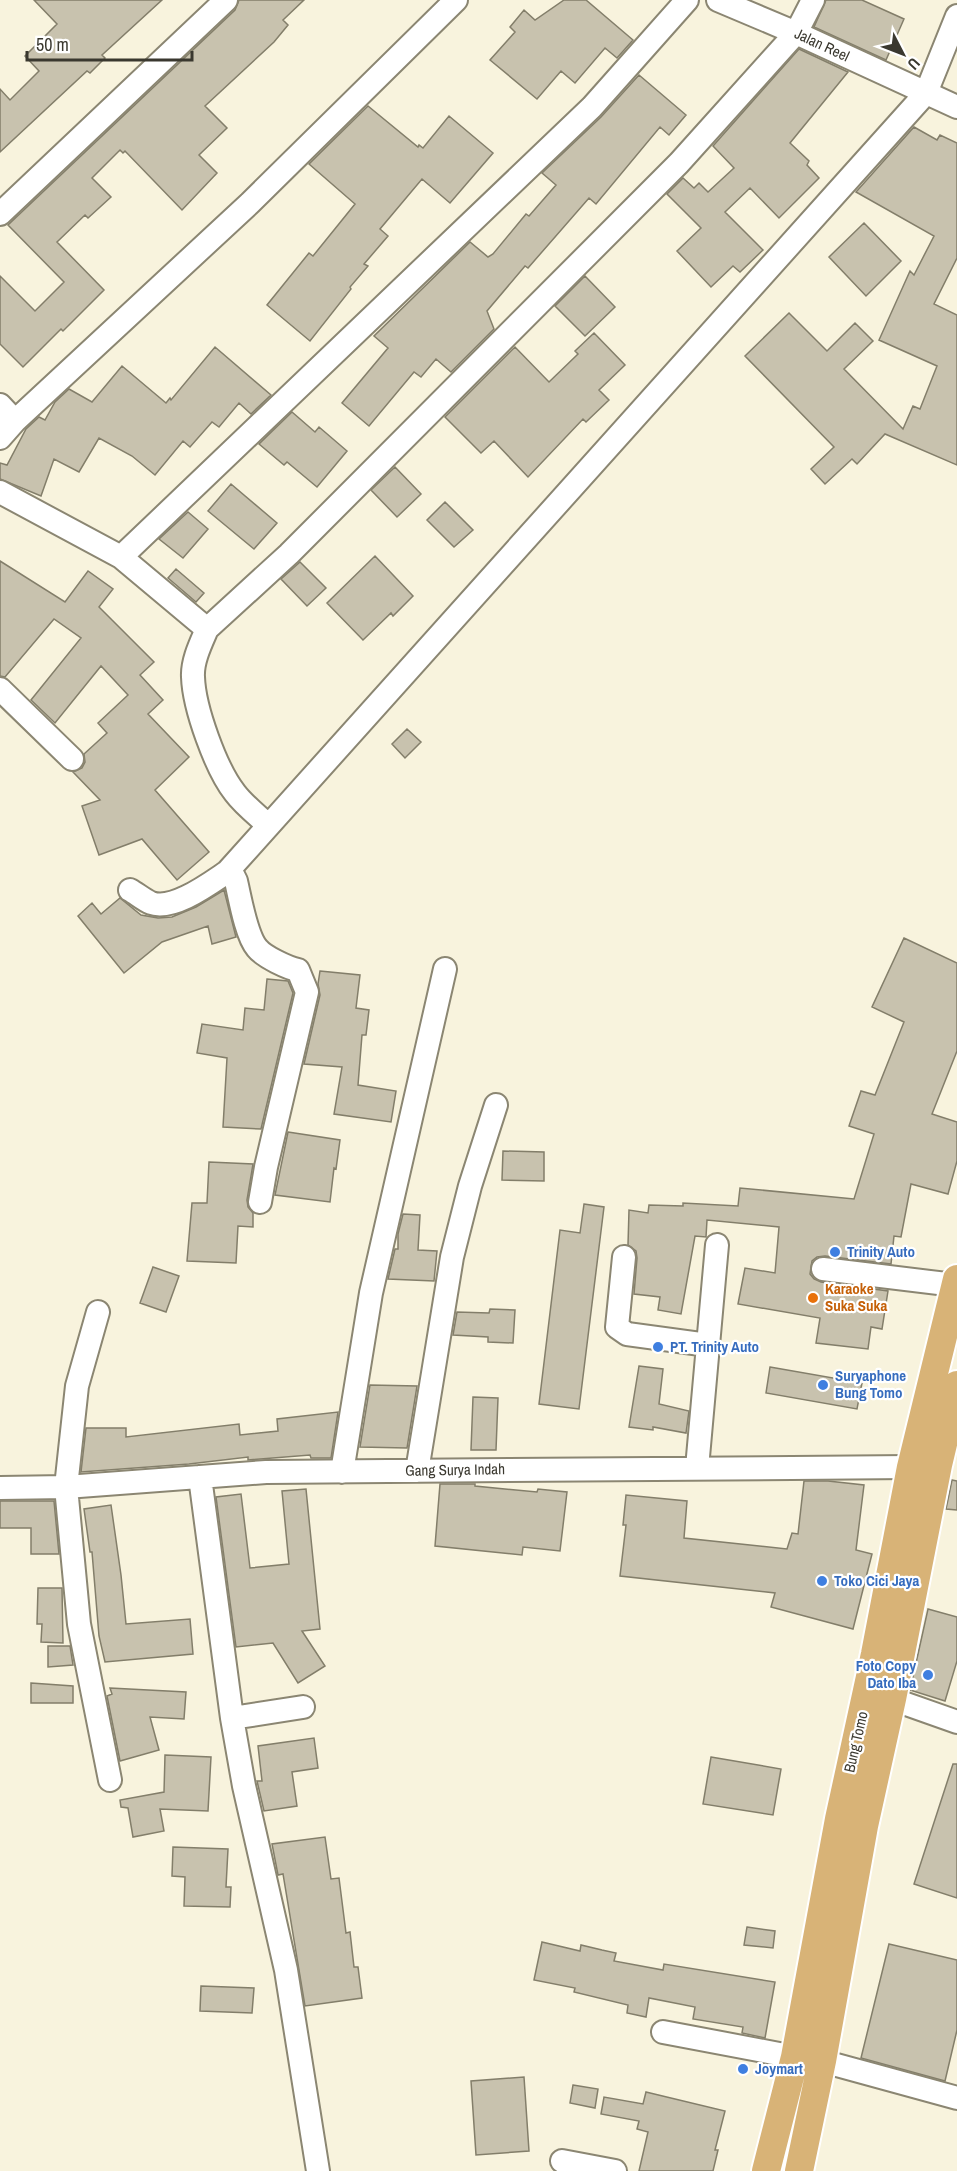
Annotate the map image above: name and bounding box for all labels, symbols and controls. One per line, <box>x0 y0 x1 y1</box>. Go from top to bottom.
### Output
street label: Jalan Reel <box>791 23 853 66</box>
scale bar <box>27 24 192 62</box>
north arrow <box>873 24 933 84</box>
text: 50 m <box>36 32 69 57</box>
text: U <box>903 53 925 75</box>
place label: Trinity Auto <box>847 1241 915 1262</box>
marker: Trinity Auto <box>828 1245 842 1259</box>
place label: Karaoke Suka Suka <box>825 1278 887 1316</box>
marker: Karaoke Suka Suka <box>806 1291 820 1305</box>
place label: PT. Trinity Auto <box>670 1336 759 1357</box>
marker: PT. Trinity Auto <box>651 1340 665 1354</box>
place label: Suryaphone Bung Tomo <box>835 1365 906 1403</box>
marker: Suryaphone Bung Tomo <box>816 1378 830 1392</box>
street label: Gang Surya Indah <box>405 1458 505 1481</box>
place label: Toko Cici Jaya <box>834 1570 919 1591</box>
marker: Toko Cici Jaya <box>815 1574 829 1588</box>
place label: Foto Copy Dato Iba <box>856 1655 916 1693</box>
marker: Foto Copy Dato Iba <box>921 1668 935 1682</box>
street label: Bung Tomo <box>838 1709 873 1774</box>
place label: Joymart <box>755 2058 803 2079</box>
marker: Joymart <box>736 2062 750 2076</box>

